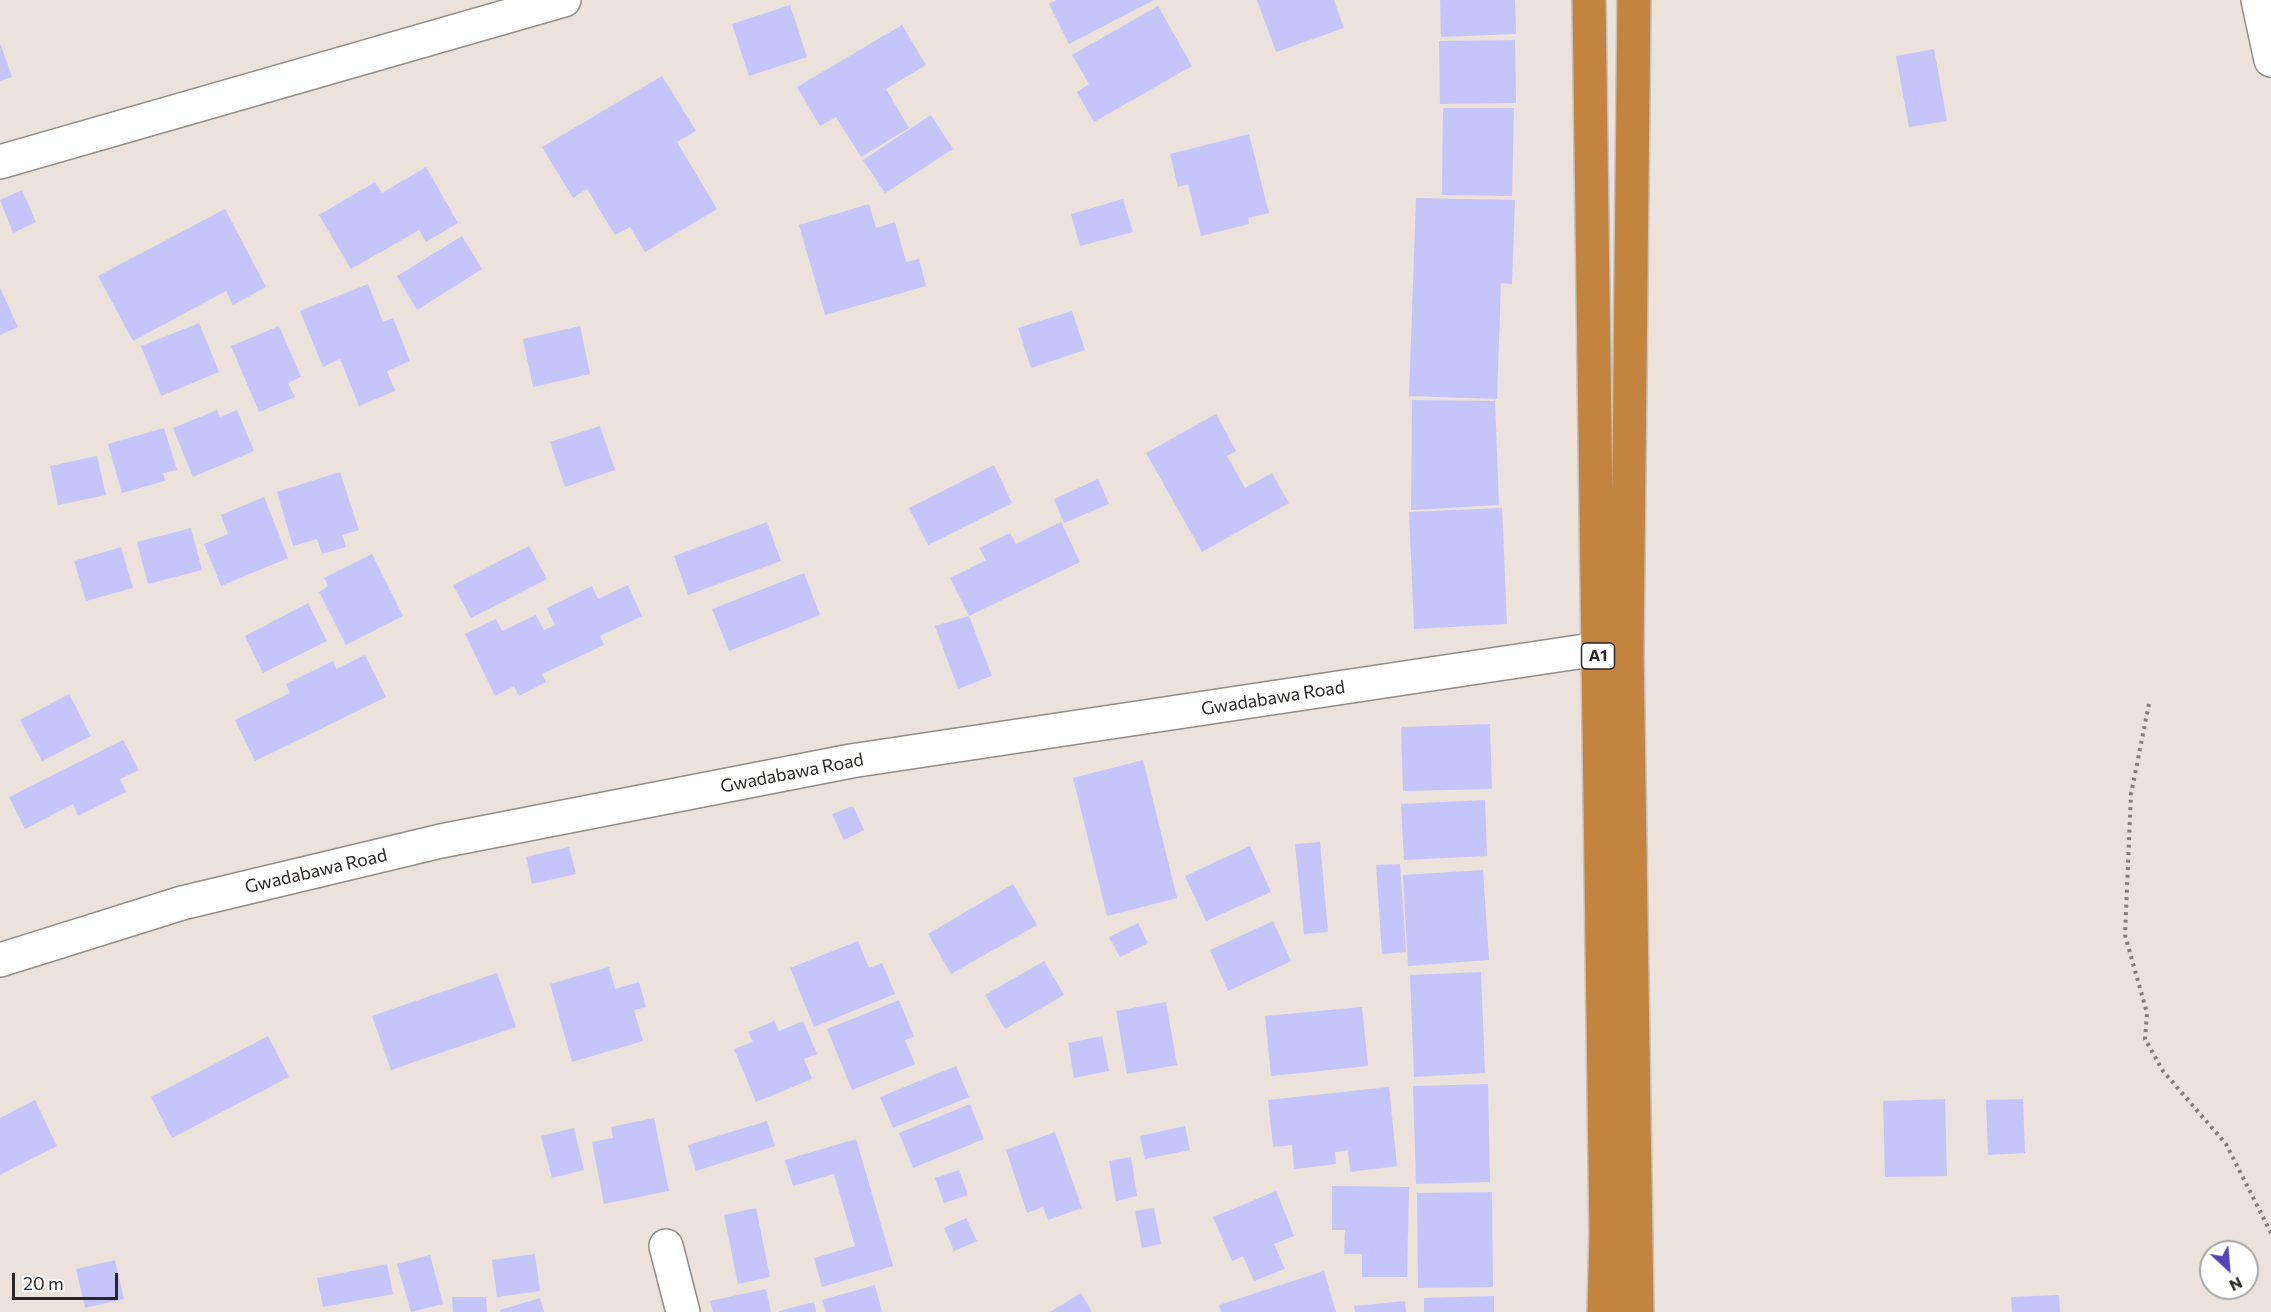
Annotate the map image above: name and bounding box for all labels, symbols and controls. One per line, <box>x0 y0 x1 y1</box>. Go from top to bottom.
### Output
road number: A1 <box>1582 643 1614 669</box>
street label: Gwadabawa Road <box>1200 676 1346 720</box>
street label: Gwadabawa Road <box>719 749 865 797</box>
street label: Gwadabawa Road <box>243 844 389 898</box>
north arrow <box>2199 1240 2259 1300</box>
scale bar <box>15 1261 122 1299</box>
text: 20 m <box>23 1272 64 1294</box>
text: N <box>2227 1274 2246 1296</box>

